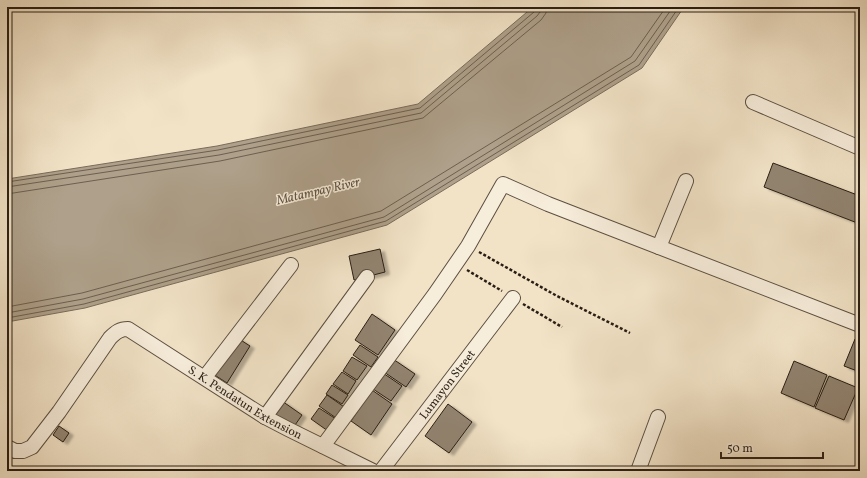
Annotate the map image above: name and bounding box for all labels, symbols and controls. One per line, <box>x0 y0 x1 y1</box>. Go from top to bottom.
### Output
water label: Matampay River <box>274 174 362 211</box>
street label: Lumayon Street <box>416 347 480 423</box>
street label: S. K. Pendatun Extension <box>185 363 305 444</box>
scale bar <box>721 434 823 460</box>
text: 50 m <box>727 441 753 457</box>

